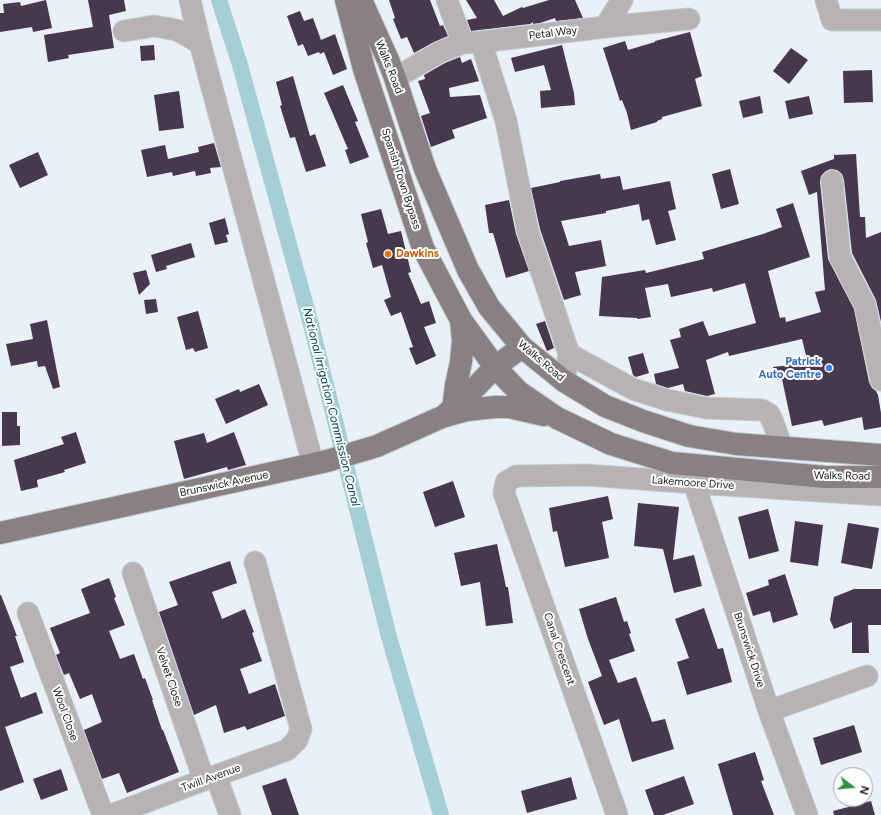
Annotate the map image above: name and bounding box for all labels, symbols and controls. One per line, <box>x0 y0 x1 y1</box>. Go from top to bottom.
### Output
street label: Petal Way <box>528 23 578 43</box>
street label: Walks Road <box>372 38 406 96</box>
street label: Spanish Town Bypass <box>378 127 424 231</box>
place label: Dawkins <box>396 247 439 261</box>
marker: Dawkins <box>383 249 393 259</box>
water label: National Irrigation Commission Canal <box>299 306 363 508</box>
street label: Walks Road <box>515 338 567 384</box>
place label: Patrick Auto Centre <box>759 355 821 381</box>
marker: Patrick Auto Centre <box>824 363 834 373</box>
street label: Brunswick Avenue <box>179 468 269 500</box>
street label: Walks Road <box>814 469 870 483</box>
street label: Lakemoore Drive <box>651 474 735 492</box>
street label: Canal Crescent <box>540 611 578 687</box>
street label: Brunswick Drive <box>731 611 767 689</box>
street label: Velvet Close <box>153 646 185 708</box>
street label: Wool Close <box>49 685 81 743</box>
street label: Twill Avenue <box>180 761 242 795</box>
north arrow <box>833 767 873 807</box>
text: N <box>857 784 871 796</box>

